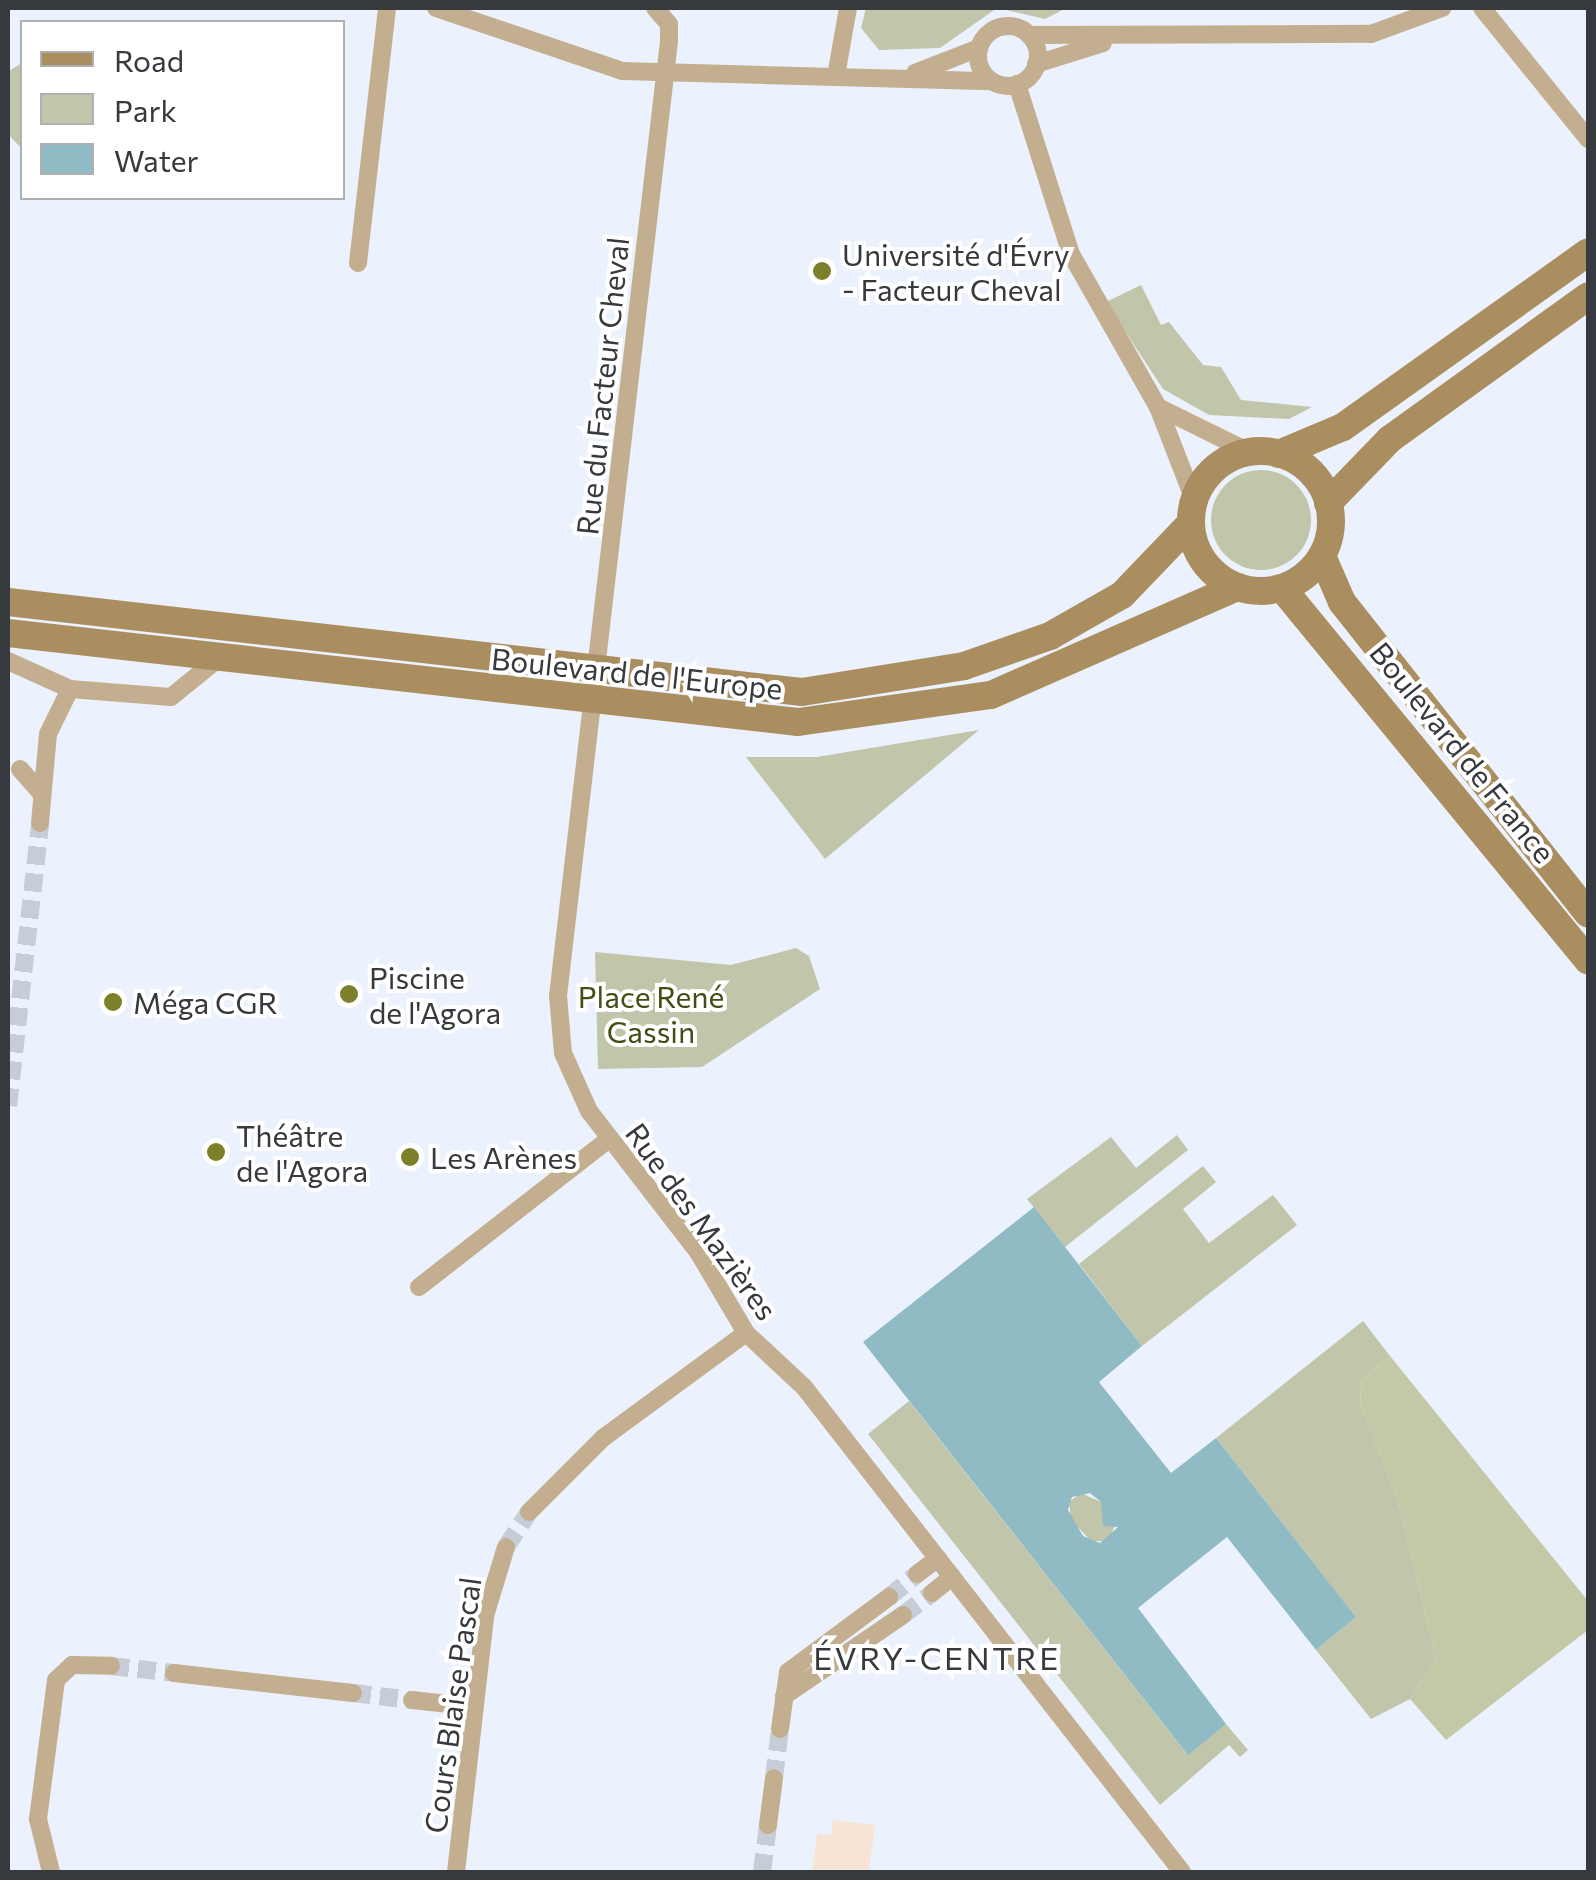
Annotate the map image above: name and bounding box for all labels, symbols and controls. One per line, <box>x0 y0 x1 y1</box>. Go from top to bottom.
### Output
legend <box>20 20 345 200</box>
text: Road <box>114 41 184 78</box>
text: Park <box>114 91 177 128</box>
text: Water <box>114 141 199 178</box>
street label: Rue du Facteur Cheval <box>568 235 636 537</box>
place label: Université d'Évry - Facteur Cheval <box>842 236 1070 306</box>
marker: Université d'Évry - Facteur Cheval <box>811 260 833 282</box>
street label: Boulevard de France <box>1363 634 1563 870</box>
street label: Boulevard de l'Europe <box>490 640 784 706</box>
place label: Piscine de l'Agora <box>369 959 501 1030</box>
park label: Place René Cassin <box>578 978 724 1048</box>
marker: Piscine de l'Agora <box>338 983 360 1005</box>
place label: Méga CGR <box>133 984 278 1020</box>
marker: Méga CGR <box>102 991 124 1013</box>
street label: Rue des Mazières <box>619 1116 785 1326</box>
place label: Théâtre de l'Agora <box>236 1117 368 1188</box>
place label: Les Arènes <box>430 1139 577 1175</box>
marker: Théâtre de l'Agora <box>205 1141 227 1163</box>
marker: Les Arènes <box>399 1146 421 1168</box>
street label: Cours Blaise Pascal <box>416 1575 488 1835</box>
district label: ÉVRY-CENTRE <box>813 1638 1061 1676</box>

